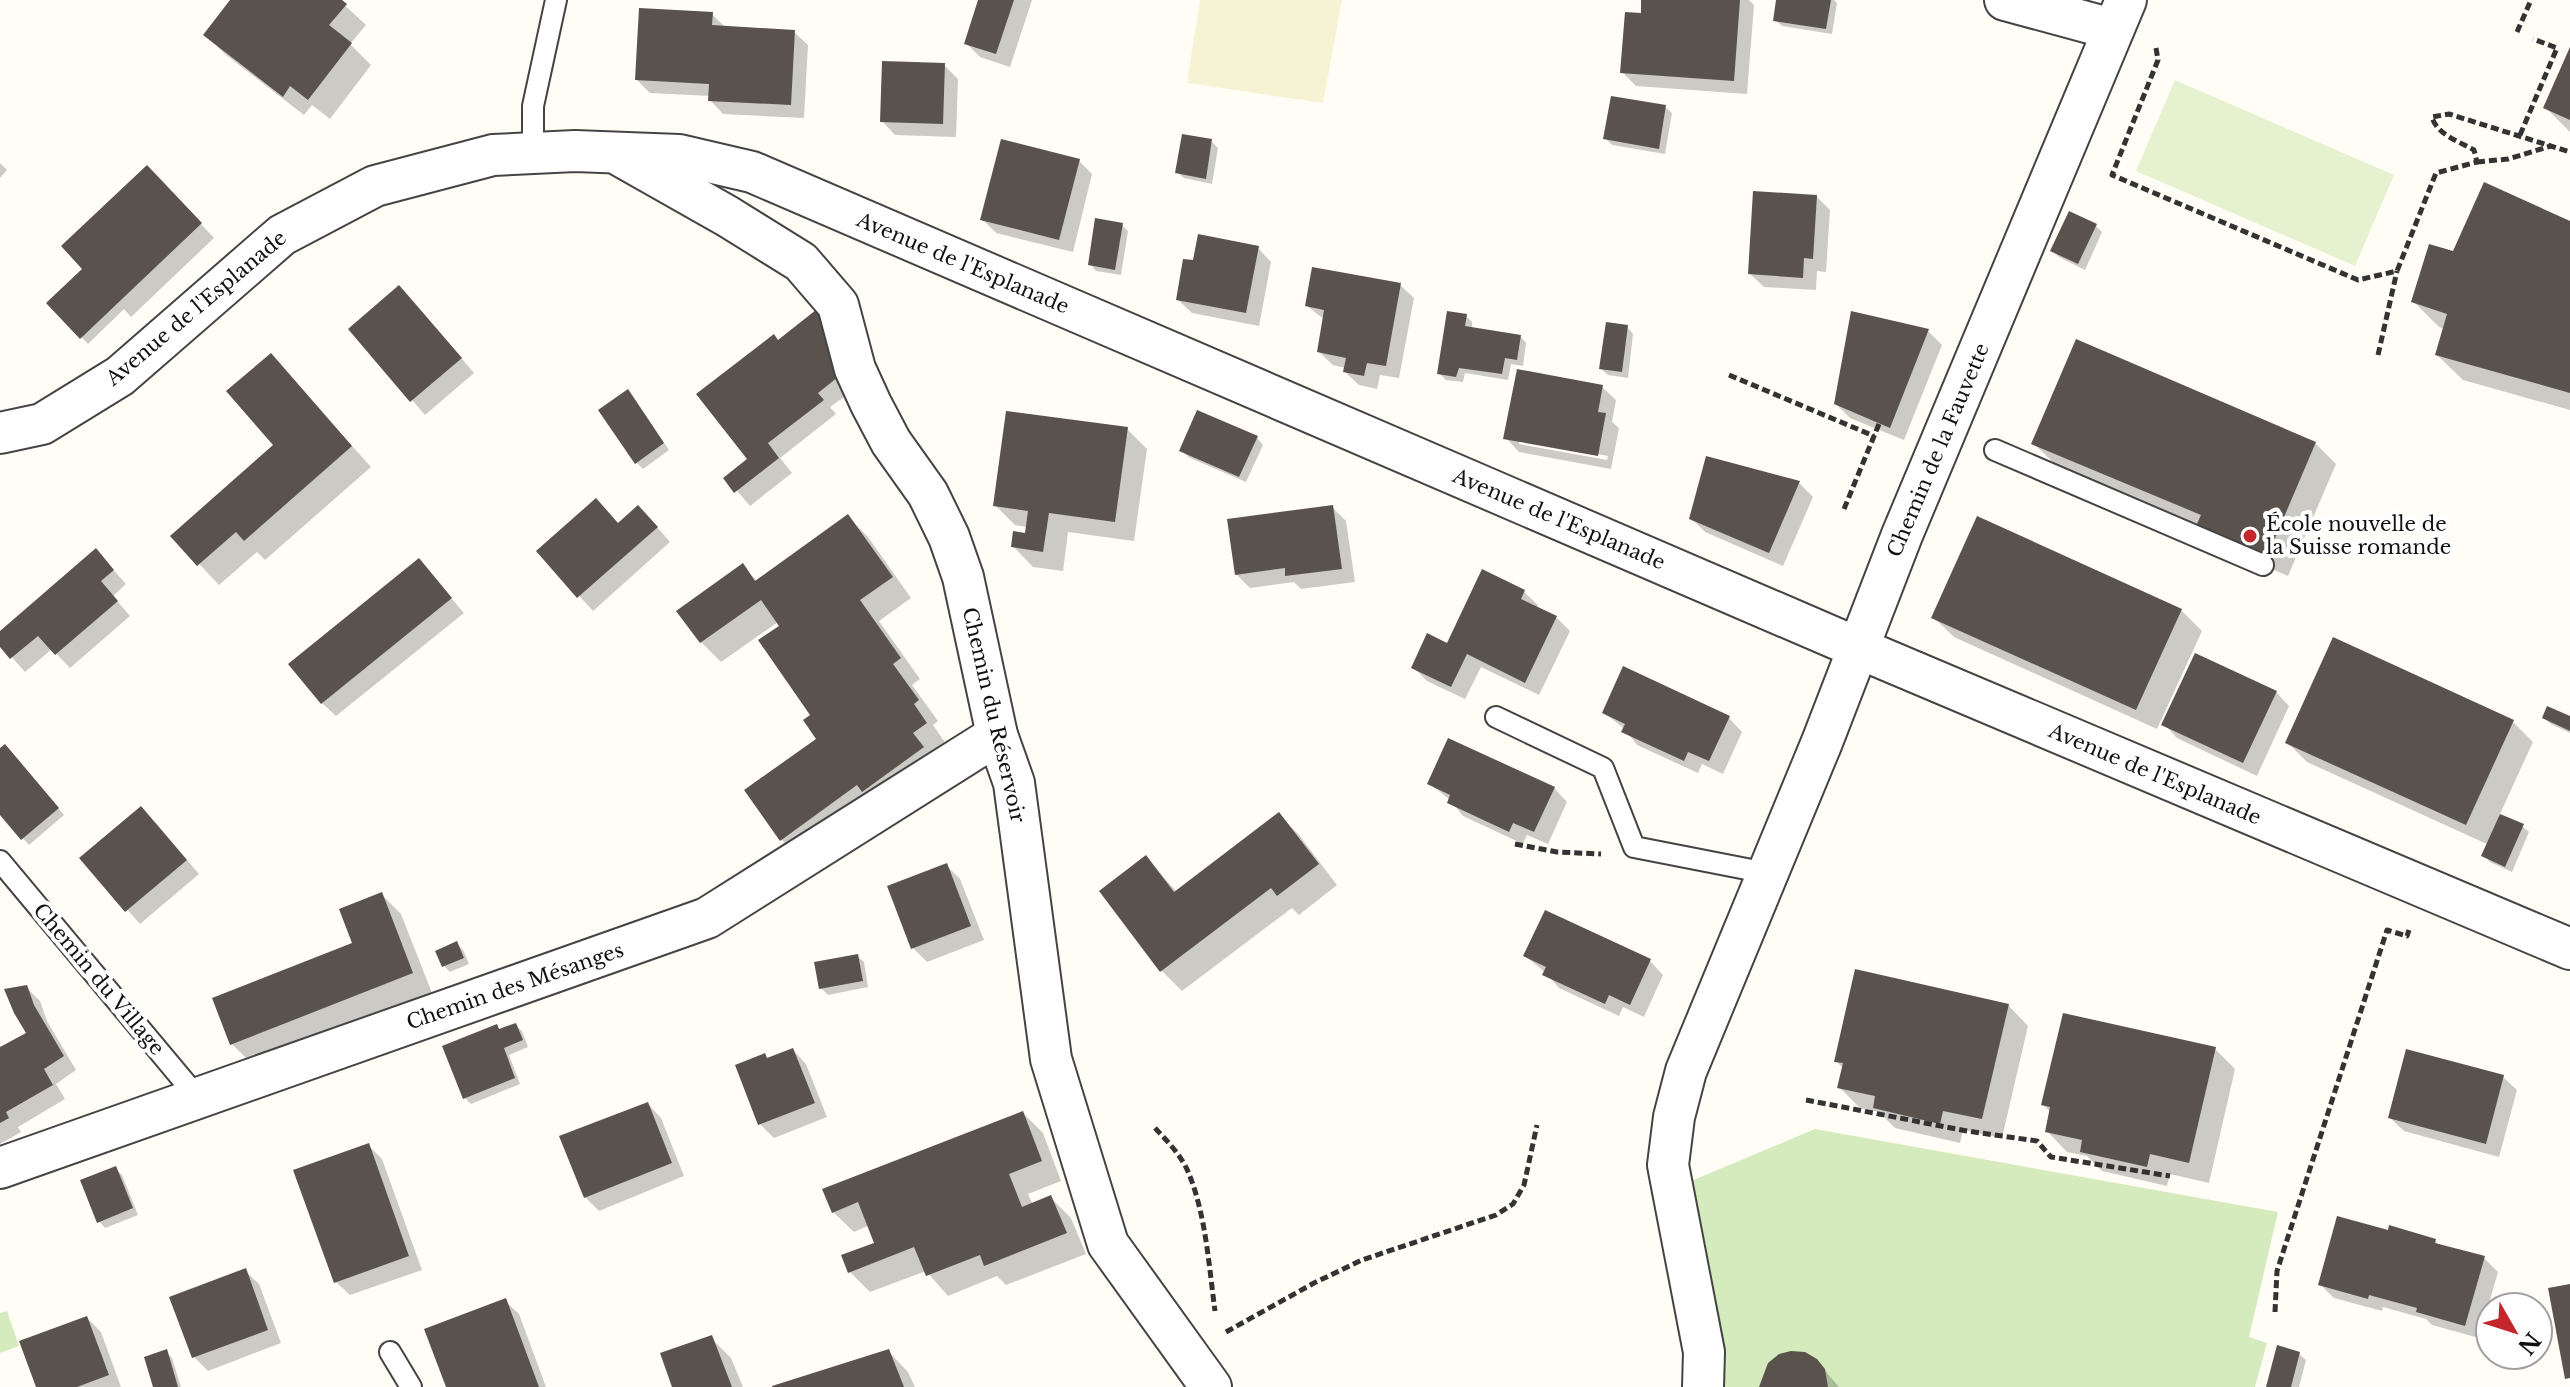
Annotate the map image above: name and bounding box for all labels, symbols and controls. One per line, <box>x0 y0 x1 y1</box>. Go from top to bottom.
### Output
street label: Avenue de l'Esplanade <box>852 207 1073 319</box>
street label: Avenue de l'Esplanade <box>100 226 291 391</box>
street label: Chemin de la Fauvette <box>1882 340 1994 560</box>
street label: Avenue de l'Esplanade <box>1448 463 1669 575</box>
place label: École nouvelle de la Suisse romande <box>2266 511 2451 559</box>
marker: École nouvelle de la Suisse romande <box>2241 527 2259 545</box>
street label: Chemin du Réservoir <box>958 605 1031 825</box>
street label: Avenue de l'Esplanade <box>2044 718 2265 830</box>
street label: Chemin du Village <box>29 898 169 1060</box>
street label: Chemin des Mésanges <box>403 938 627 1034</box>
north arrow <box>2474 1291 2554 1371</box>
text: N <box>2512 1327 2546 1360</box>

